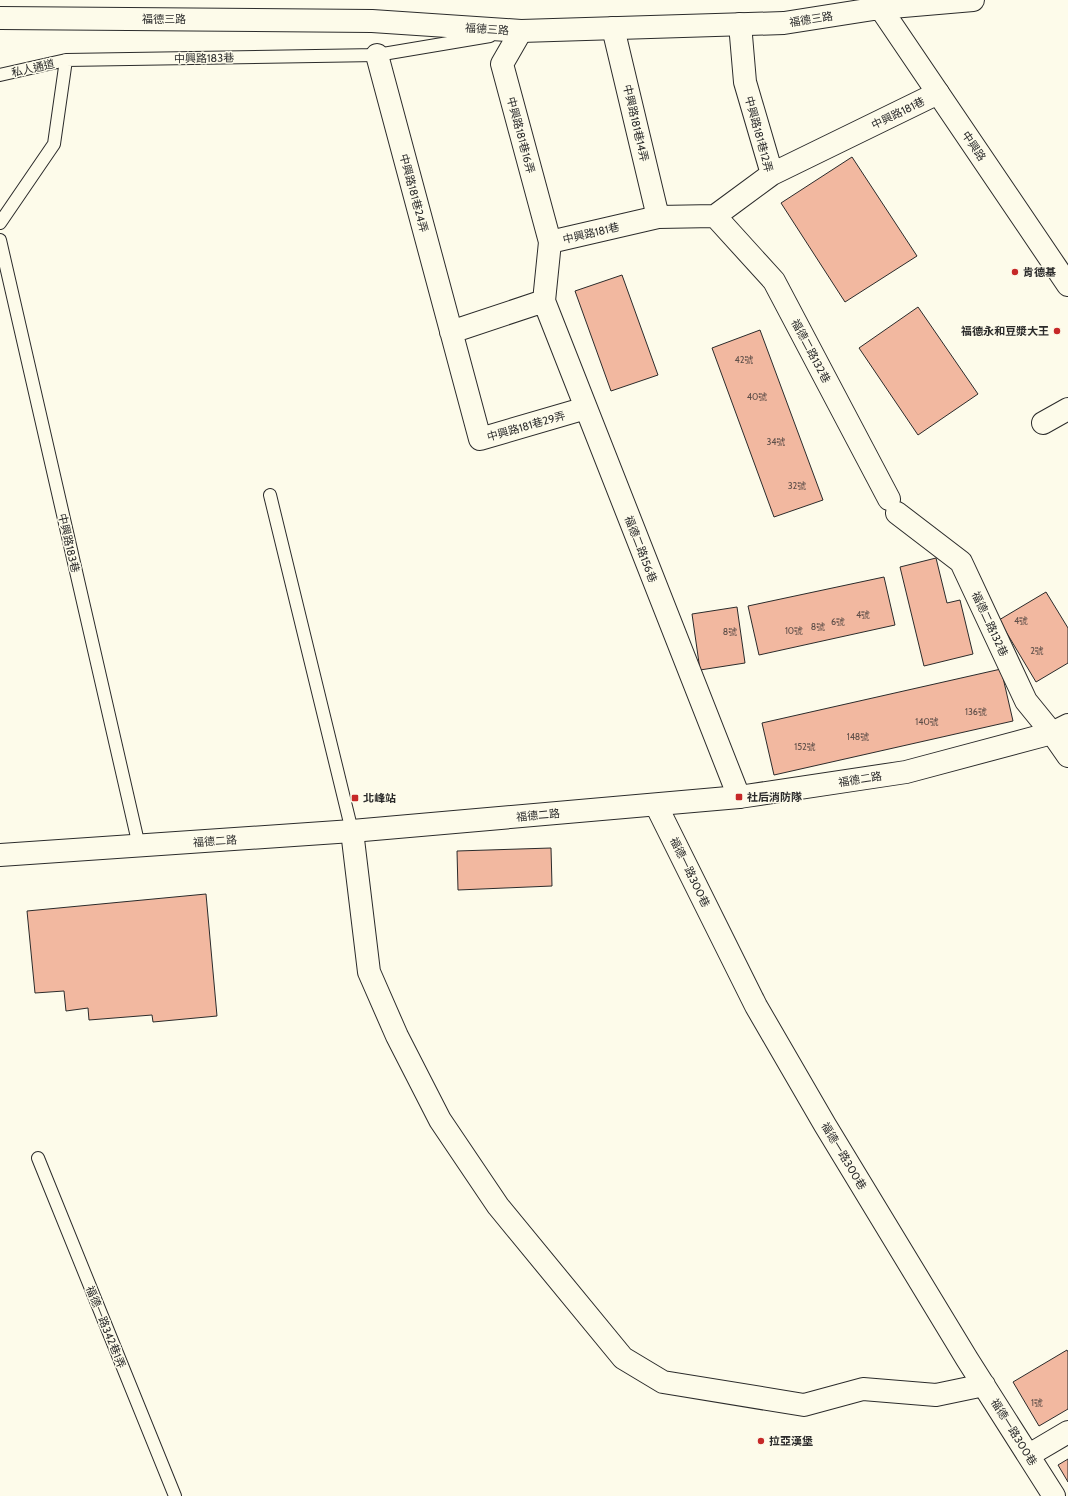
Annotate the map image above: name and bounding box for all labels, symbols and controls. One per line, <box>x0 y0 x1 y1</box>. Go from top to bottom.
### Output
street label: 福德三路 <box>788 9 834 29</box>
street label: 福德三路 <box>142 12 186 26</box>
street label: 福德三路 <box>465 20 509 38</box>
street label: 中興路183巷 <box>174 50 234 66</box>
street label: 私人通道 <box>10 56 56 80</box>
street label: 中興路181巷14弄 <box>620 83 652 163</box>
street label: 中興路181巷12弄 <box>742 94 776 174</box>
street label: 中興路181巷 <box>869 94 927 132</box>
street label: 中興路181巷16弄 <box>504 95 538 175</box>
street label: 中興路 <box>959 128 989 164</box>
street label: 中興路181巷24弄 <box>397 152 431 234</box>
street label: 中興路181巷 <box>561 220 621 246</box>
place label: 肯德基 <box>1023 265 1056 279</box>
marker: 肯德基 <box>1010 267 1020 277</box>
street label: 福德二路132巷 <box>788 317 834 385</box>
place label: 福德永和豆漿大王 <box>961 324 1049 338</box>
marker: 福德永和豆漿大王 <box>1052 326 1062 336</box>
house number: 42號 <box>735 354 753 365</box>
house number: 40號 <box>747 391 767 402</box>
street label: 中興路181巷29弄 <box>485 408 567 444</box>
house number: 34號 <box>766 436 786 447</box>
house number: 32號 <box>788 480 806 491</box>
street label: 中興路183巷 <box>55 512 83 574</box>
street label: 福德二路156巷 <box>622 513 660 585</box>
street label: 福德二路132巷 <box>969 589 1011 659</box>
house number: 4號 <box>856 609 870 620</box>
house number: 4號 <box>1014 615 1028 626</box>
house number: 6號 <box>831 616 845 627</box>
house number: 8號 <box>811 621 825 632</box>
house number: 10號 <box>785 625 803 636</box>
house number: 8號 <box>723 626 737 637</box>
house number: 2號 <box>1030 645 1044 656</box>
house number: 136號 <box>965 706 987 717</box>
house number: 140號 <box>915 716 939 727</box>
house number: 148號 <box>847 731 869 742</box>
house number: 152號 <box>794 741 816 752</box>
street label: 福德二路 <box>837 769 883 789</box>
place label: 社后消防隊 <box>747 790 802 804</box>
place label: 北峰站 <box>363 791 396 805</box>
marker: 社后消防隊 <box>734 792 744 802</box>
marker: 北峰站 <box>350 793 360 803</box>
street label: 福德二路 <box>515 806 561 824</box>
street label: 福德二路 <box>193 832 237 850</box>
street label: 福德一路300巷 <box>667 835 713 909</box>
street label: 福德一路300巷 <box>818 1120 870 1192</box>
street label: 福德一路342巷1弄 <box>83 1284 129 1370</box>
street label: 福德一路300巷 <box>988 1396 1040 1468</box>
house number: 1號 <box>1031 1397 1043 1408</box>
place label: 拉亞漢堡 <box>769 1434 813 1448</box>
marker: 拉亞漢堡 <box>756 1436 766 1446</box>

